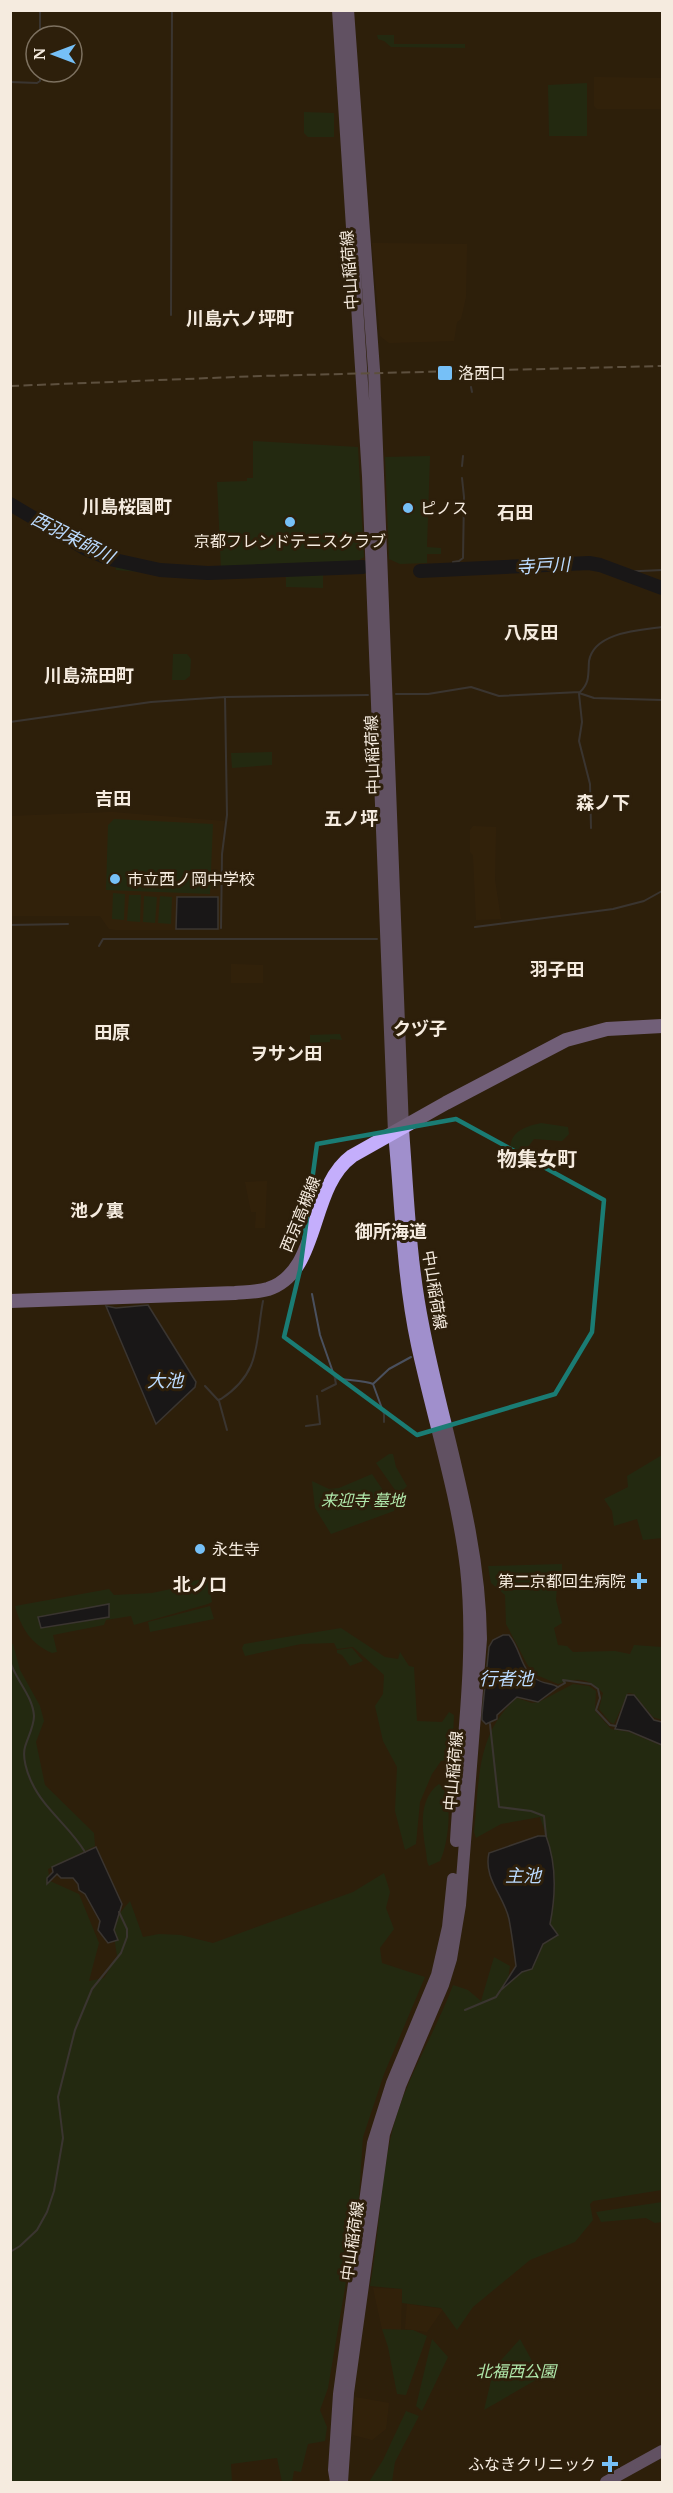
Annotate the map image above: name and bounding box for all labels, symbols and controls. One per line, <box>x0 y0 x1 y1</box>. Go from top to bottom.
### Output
north arrow <box>24 24 84 84</box>
text: N <box>28 48 50 60</box>
street label: 中山稲荷線 <box>335 229 363 311</box>
district label: 川島六ノ坪町 <box>186 306 294 330</box>
place label: 洛西口 <box>458 362 506 384</box>
marker: 洛西口 <box>436 364 454 382</box>
district label: 川島桜園町 <box>82 494 172 518</box>
place label: ピノス <box>420 497 468 519</box>
district label: 石田 <box>497 500 533 524</box>
marker: ピノス <box>401 501 415 515</box>
water label: 西羽束師川 <box>27 506 120 569</box>
marker: 京都フレンドテニスクラブ <box>283 515 297 529</box>
place label: 京都フレンドテニスクラブ <box>194 530 386 552</box>
water label: 寺戸川 <box>515 551 573 578</box>
district label: 八反田 <box>504 620 558 644</box>
district label: 川島流田町 <box>44 663 134 687</box>
street label: 中山稲荷線 <box>360 715 384 795</box>
district label: 吉田 <box>95 786 131 810</box>
district label: 森ノ下 <box>576 790 630 814</box>
district label: 五ノ坪 <box>324 806 378 830</box>
place label: 市立西ノ岡中学校 <box>127 868 255 890</box>
marker: 市立西ノ岡中学校 <box>108 872 122 886</box>
district label: 羽子田 <box>530 957 584 981</box>
district label: クヅ子 <box>393 1016 447 1040</box>
district label: 田原 <box>94 1020 130 1044</box>
district label: ヲサン田 <box>250 1041 322 1065</box>
district label: 物集女町 <box>497 1145 577 1172</box>
street label: 西京高槻線 <box>275 1173 325 1255</box>
district label: 池ノ裏 <box>70 1198 124 1222</box>
district label: 御所海道 <box>354 1219 427 1243</box>
street label: 中山稲荷線 <box>418 1249 452 1331</box>
water label: 大池 <box>147 1368 185 1392</box>
park label: 来迎寺 墓地 <box>321 1489 407 1511</box>
place label: 永生寺 <box>212 1538 260 1560</box>
marker: 永生寺 <box>193 1542 207 1556</box>
place label: 第二京都回生病院 <box>498 1570 626 1592</box>
district label: 北ノ口 <box>173 1572 227 1596</box>
marker: 第二京都回生病院 <box>630 1572 648 1590</box>
water label: 行者池 <box>479 1666 535 1690</box>
street label: 中山稲荷線 <box>439 1730 467 1812</box>
water label: 主池 <box>505 1863 543 1887</box>
street label: 中山稲荷線 <box>336 2200 368 2282</box>
park label: 北福西公園 <box>476 2360 558 2382</box>
place label: ふなきクリニック <box>468 2453 596 2475</box>
marker: ふなきクリニック <box>601 2455 619 2473</box>

